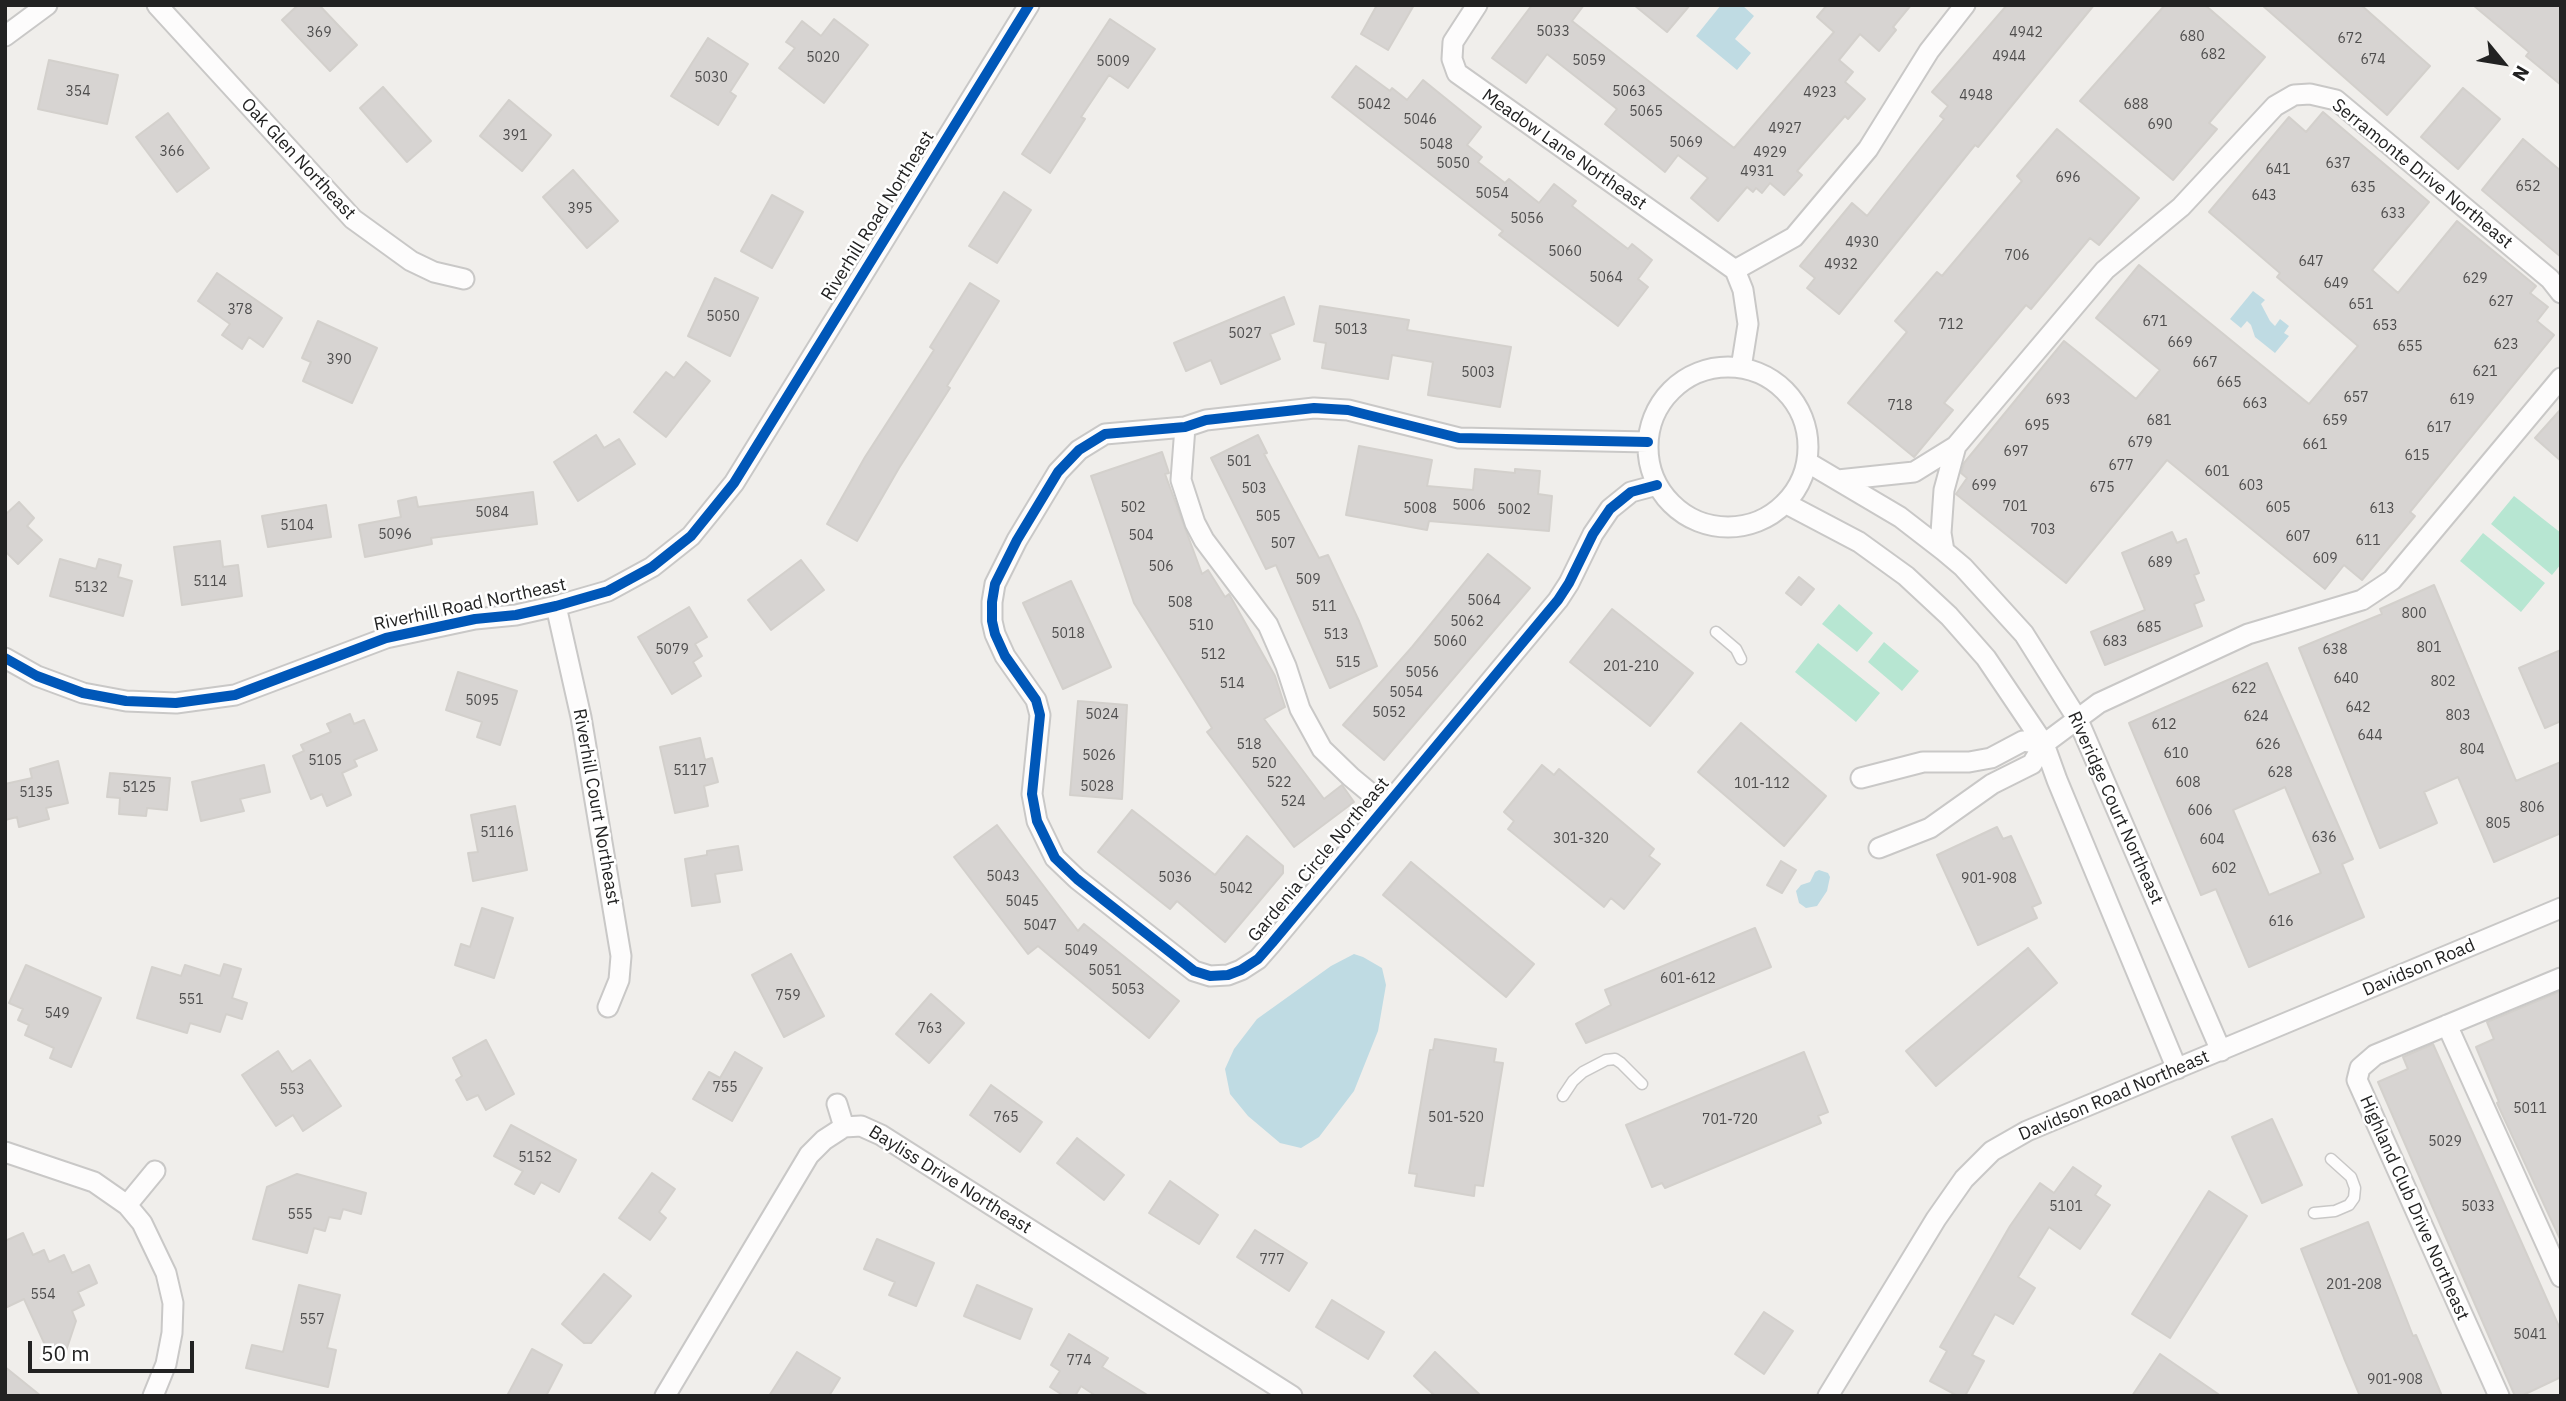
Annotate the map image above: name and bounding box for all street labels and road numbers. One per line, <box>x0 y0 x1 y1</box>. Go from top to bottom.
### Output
street label: Meadow Lane Northeast <box>1478 85 1650 215</box>
street label: Oak Glen Northeast <box>236 94 360 224</box>
street label: Serramonte Drive Northeast <box>2327 94 2517 254</box>
street label: Riverhill Road Northeast <box>817 127 939 305</box>
street label: Riverhill Road Northeast <box>372 574 568 636</box>
street label: Riverhill Court Northeast <box>568 707 624 907</box>
street label: Riveridge Court Northeast <box>2063 708 2167 908</box>
street label: Gardenia Circle Northeast <box>1244 773 1394 947</box>
street label: Davidson Road <box>2360 935 2478 1001</box>
street label: Davidson Road Northeast <box>2016 1046 2212 1146</box>
street label: Highland Club Drive Northeast <box>2355 1092 2473 1324</box>
street label: Bayliss Drive Northeast <box>865 1121 1035 1239</box>

